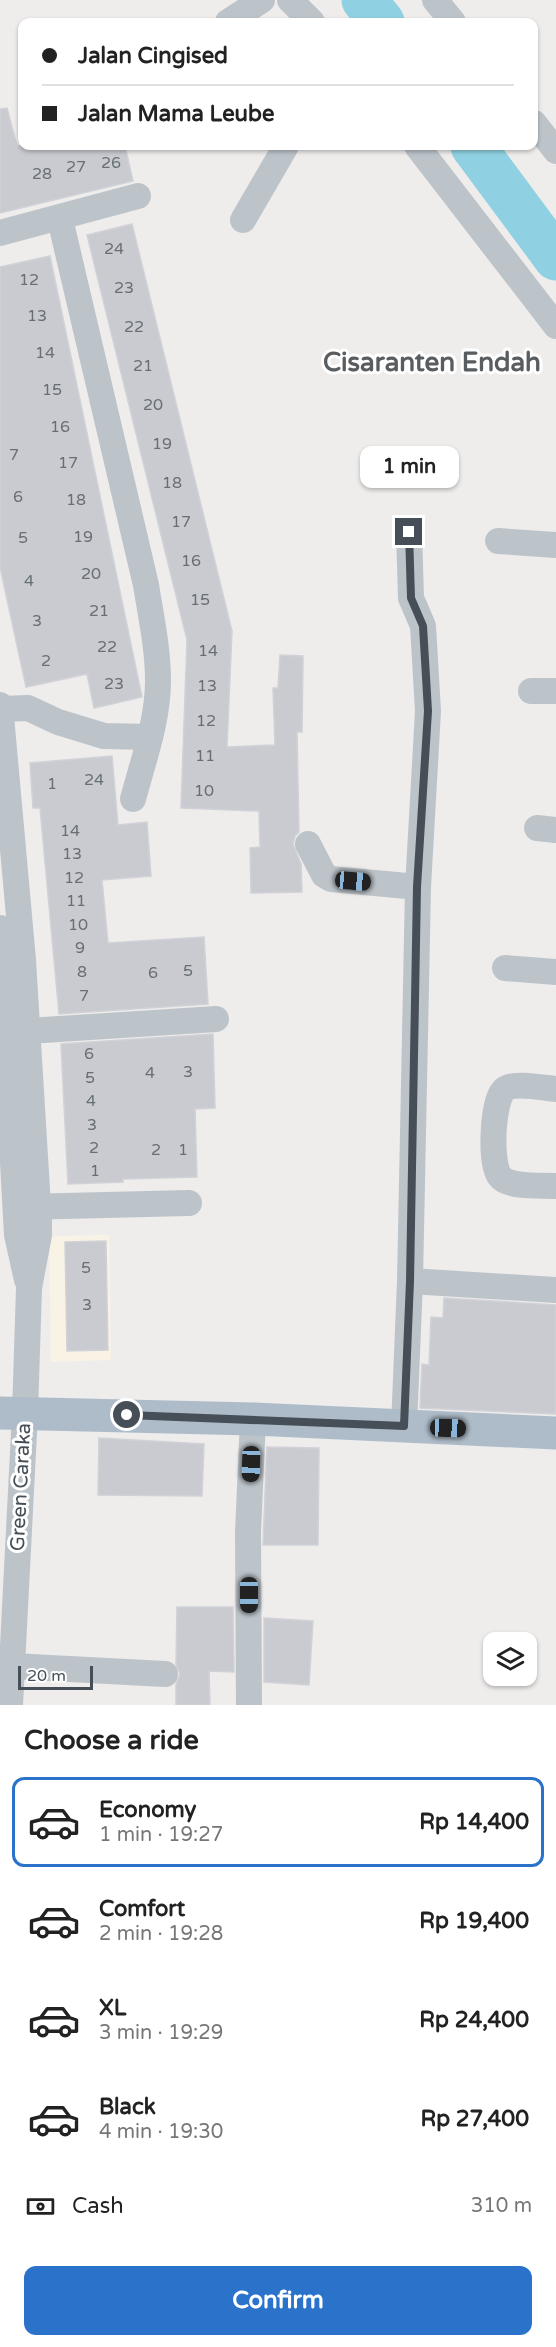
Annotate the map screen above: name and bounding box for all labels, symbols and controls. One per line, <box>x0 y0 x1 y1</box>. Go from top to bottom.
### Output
text: Jalan Cingised <box>78 43 228 69</box>
text: Jalan Mama Leube <box>78 101 274 127</box>
house number: 26 <box>101 153 121 173</box>
house number: 27 <box>66 157 86 177</box>
house number: 28 <box>32 164 52 184</box>
house number: 24 <box>104 239 124 259</box>
house number: 12 <box>19 270 39 290</box>
house number: 23 <box>114 278 134 298</box>
house number: 13 <box>27 306 47 326</box>
house number: 22 <box>124 317 144 337</box>
house number: 14 <box>35 343 55 363</box>
district label: Cisaranten Endah <box>323 347 541 378</box>
house number: 21 <box>133 356 153 376</box>
house number: 15 <box>42 380 62 400</box>
house number: 20 <box>143 395 163 415</box>
house number: 16 <box>50 417 70 437</box>
house number: 19 <box>152 434 172 454</box>
house number: 7 <box>9 445 19 465</box>
callout: 1 min <box>360 445 458 487</box>
house number: 17 <box>58 453 78 473</box>
text: 1 min <box>383 455 436 479</box>
house number: 18 <box>162 473 182 493</box>
house number: 6 <box>13 487 23 507</box>
house number: 18 <box>66 490 86 510</box>
house number: 17 <box>171 512 191 532</box>
route end <box>395 518 422 545</box>
house number: 19 <box>73 527 93 547</box>
house number: 5 <box>18 528 28 548</box>
house number: 16 <box>181 551 201 571</box>
house number: 20 <box>81 564 101 584</box>
house number: 4 <box>24 571 34 591</box>
house number: 15 <box>190 590 210 610</box>
house number: 21 <box>89 601 109 621</box>
house number: 3 <box>32 611 42 631</box>
house number: 22 <box>97 637 117 657</box>
house number: 14 <box>198 641 218 661</box>
house number: 2 <box>41 651 51 671</box>
house number: 23 <box>104 674 124 694</box>
house number: 13 <box>197 676 217 696</box>
house number: 12 <box>196 711 216 731</box>
house number: 11 <box>195 746 215 766</box>
house number: 24 <box>84 770 104 790</box>
house number: 1 <box>47 774 57 794</box>
house number: 10 <box>194 781 214 801</box>
house number: 14 <box>60 821 80 841</box>
house number: 13 <box>62 844 82 864</box>
house number: 12 <box>64 868 84 888</box>
car <box>334 870 372 892</box>
house number: 11 <box>66 891 86 911</box>
house number: 10 <box>68 915 88 935</box>
house number: 9 <box>75 938 85 958</box>
house number: 5 <box>183 961 193 981</box>
house number: 8 <box>77 962 87 982</box>
house number: 6 <box>148 963 158 983</box>
house number: 7 <box>79 986 89 1006</box>
house number: 6 <box>84 1044 94 1064</box>
house number: 3 <box>183 1062 193 1082</box>
house number: 4 <box>145 1063 155 1083</box>
house number: 5 <box>85 1068 95 1088</box>
house number: 4 <box>86 1091 96 1111</box>
house number: 3 <box>87 1115 97 1135</box>
house number: 2 <box>89 1138 99 1158</box>
house number: 2 <box>151 1140 161 1160</box>
house number: 1 <box>178 1140 188 1160</box>
house number: 1 <box>90 1161 100 1181</box>
house number: 5 <box>81 1258 91 1278</box>
house number: 3 <box>82 1295 92 1315</box>
route start <box>113 1401 140 1428</box>
car <box>430 1418 466 1438</box>
street label: Green Caraka <box>6 1422 36 1552</box>
car <box>241 1446 261 1482</box>
car <box>240 1577 258 1613</box>
map controls <box>483 1632 537 1686</box>
button: layers <box>483 1632 537 1686</box>
scale bar <box>18 1663 93 1690</box>
text: 20 m <box>27 1666 66 1686</box>
text: Choose a ride <box>24 1724 199 1757</box>
icon: car <box>27 1795 81 1849</box>
text: Economy <box>99 1797 196 1823</box>
text: Rp 14,400 <box>419 1809 529 1835</box>
text: 1 min · 19:27 <box>99 1823 223 1847</box>
icon: car <box>27 1894 81 1948</box>
text: Comfort <box>99 1896 185 1922</box>
text: Rp 19,400 <box>419 1908 529 1934</box>
text: 2 min · 19:28 <box>99 1922 223 1946</box>
icon: car <box>27 1993 81 2047</box>
text: XL <box>99 1995 126 2021</box>
text: Rp 24,400 <box>419 2007 529 2033</box>
text: 3 min · 19:29 <box>99 2021 223 2045</box>
icon: car <box>27 2092 81 2146</box>
text: Black <box>99 2094 156 2120</box>
text: Rp 27,400 <box>420 2106 529 2132</box>
text: 4 min · 19:30 <box>99 2120 223 2144</box>
icon: cash <box>24 2190 57 2223</box>
text: Cash <box>72 2193 124 2219</box>
text: 310 m <box>471 2194 532 2218</box>
button: Confirm <box>24 2266 532 2335</box>

